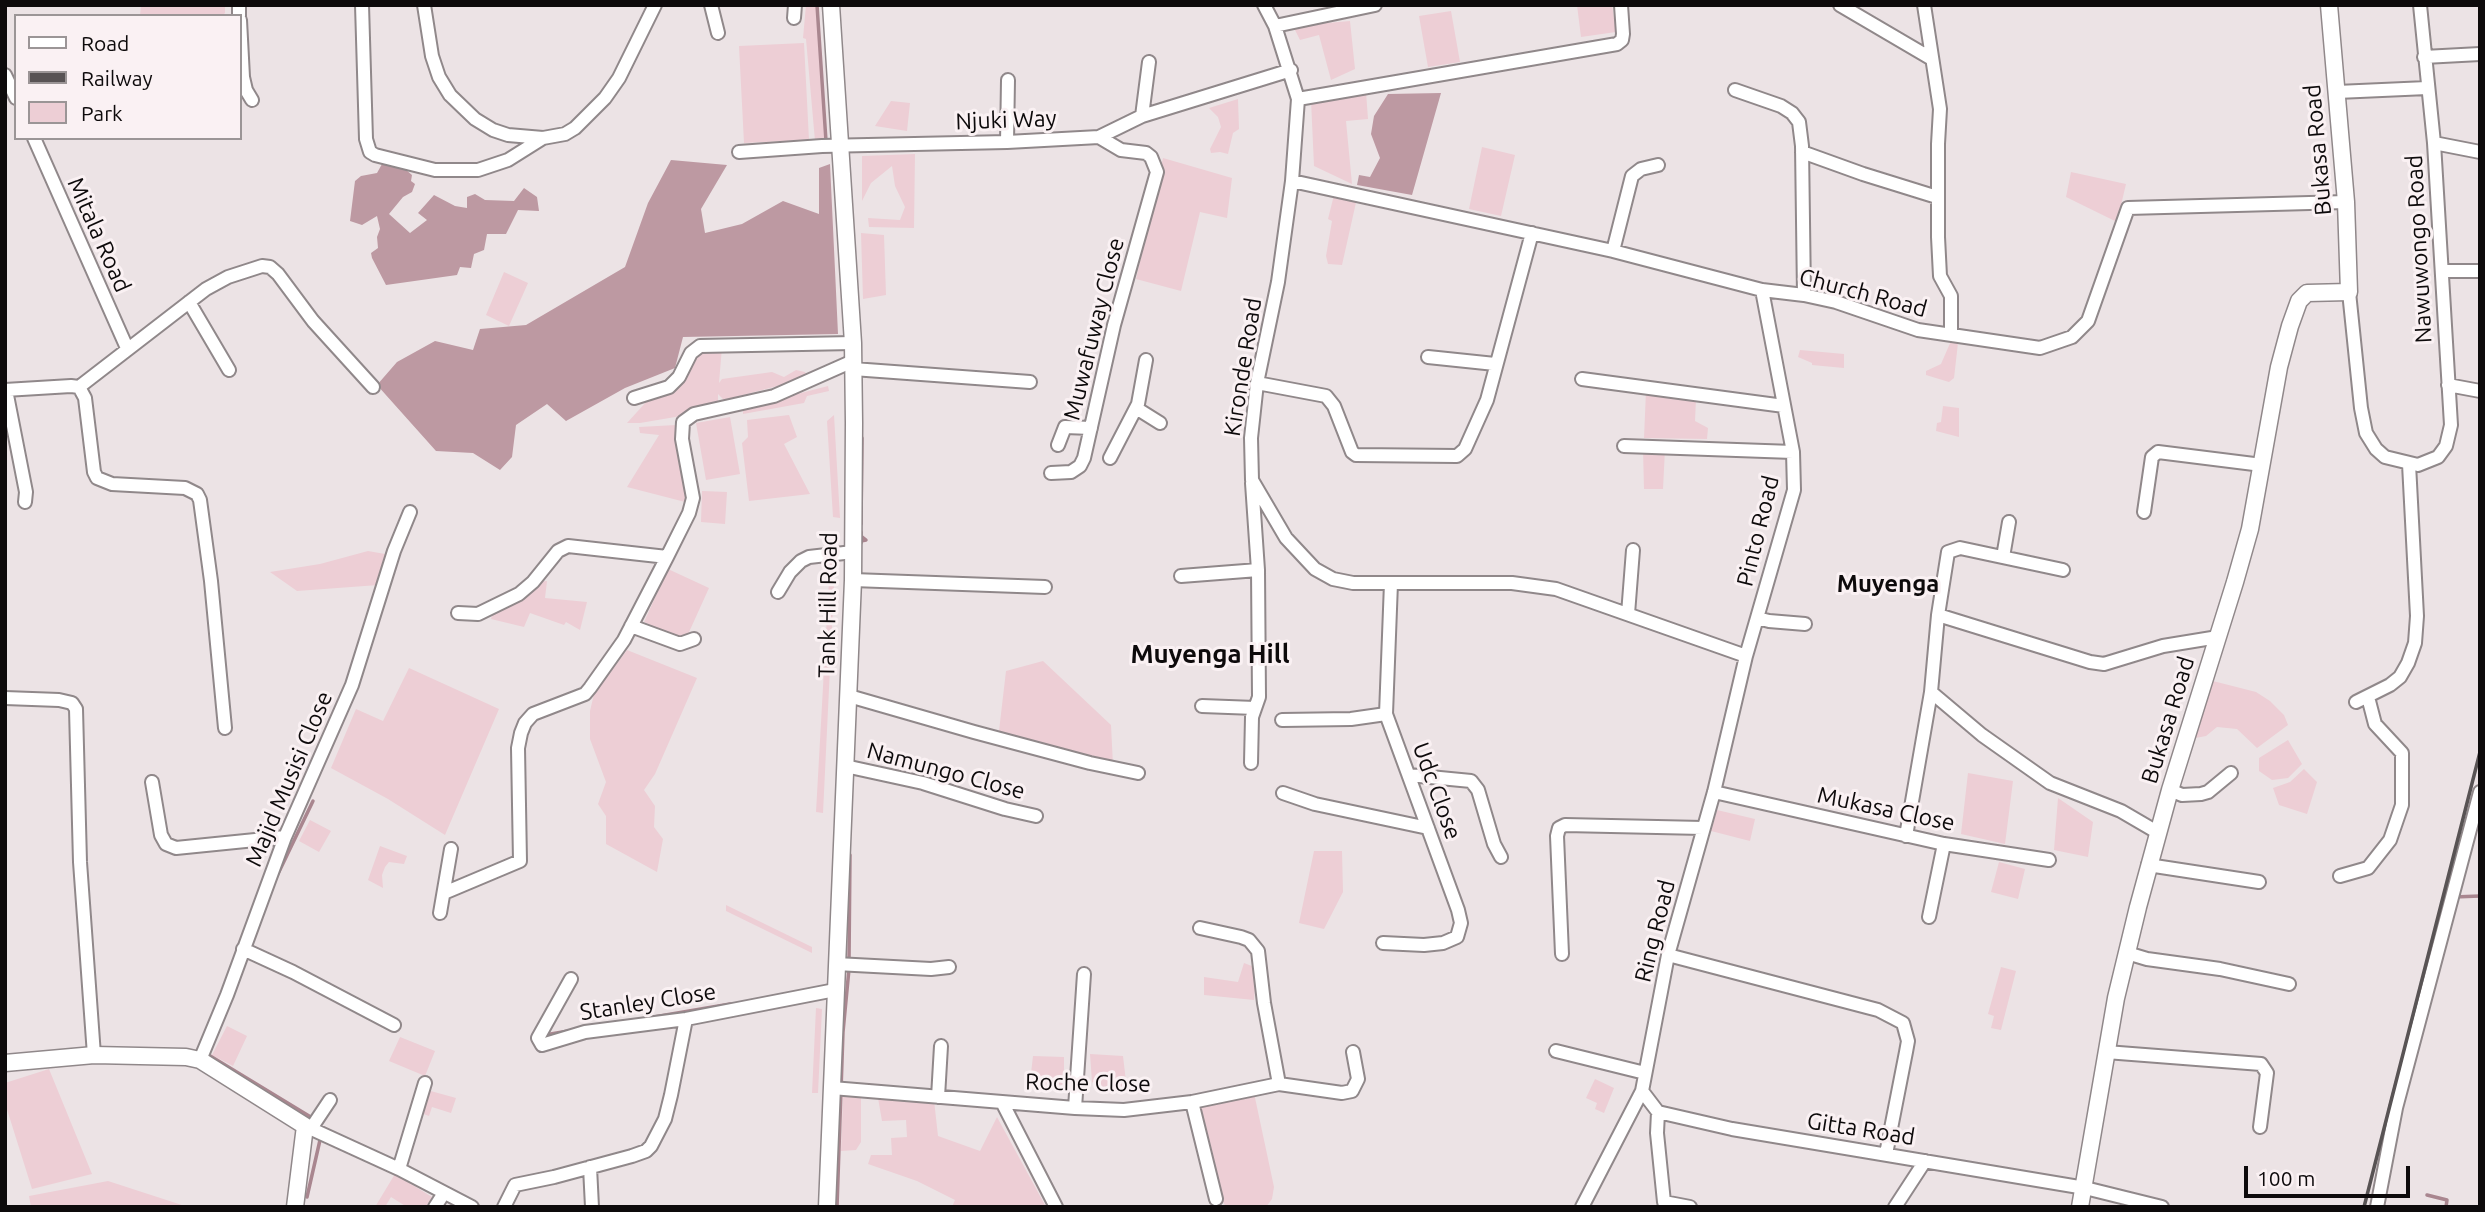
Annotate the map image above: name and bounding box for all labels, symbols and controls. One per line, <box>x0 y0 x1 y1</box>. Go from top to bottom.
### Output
legend <box>14 14 242 140</box>
text: Road <box>81 31 129 55</box>
text: Railway <box>81 66 153 90</box>
street label: Bukasa Road <box>2299 83 2337 217</box>
text: Park <box>81 101 123 125</box>
street label: Njuki Way <box>955 104 1057 136</box>
street label: Nawuwongo Road <box>2400 154 2438 344</box>
street label: Mitala Road <box>61 173 137 297</box>
street label: Muwafuway Close <box>1058 235 1130 423</box>
street label: Church Road <box>1796 263 1930 323</box>
street label: Kironde Road <box>1218 296 1268 438</box>
street label: Pinto Road <box>1731 473 1785 589</box>
street label: Tank Hill Road <box>813 532 843 678</box>
district label: Muyenga <box>1837 570 1939 598</box>
district label: Muyenga Hill <box>1130 638 1290 670</box>
street label: Bukasa Road <box>2136 653 2200 787</box>
street label: Majid Musisi Close <box>240 687 338 871</box>
street label: Namungo Close <box>864 737 1028 805</box>
street label: Udc Close <box>1407 739 1467 843</box>
street label: Mukasa Close <box>1815 781 1957 837</box>
street label: Ring Road <box>1629 877 1681 985</box>
street label: Stanley Close <box>578 978 718 1026</box>
street label: Roche Close <box>1025 1068 1151 1098</box>
street label: Gitta Road <box>1805 1107 1917 1151</box>
scale bar <box>2247 1152 2413 1196</box>
text: 100 m <box>2257 1166 2315 1190</box>

